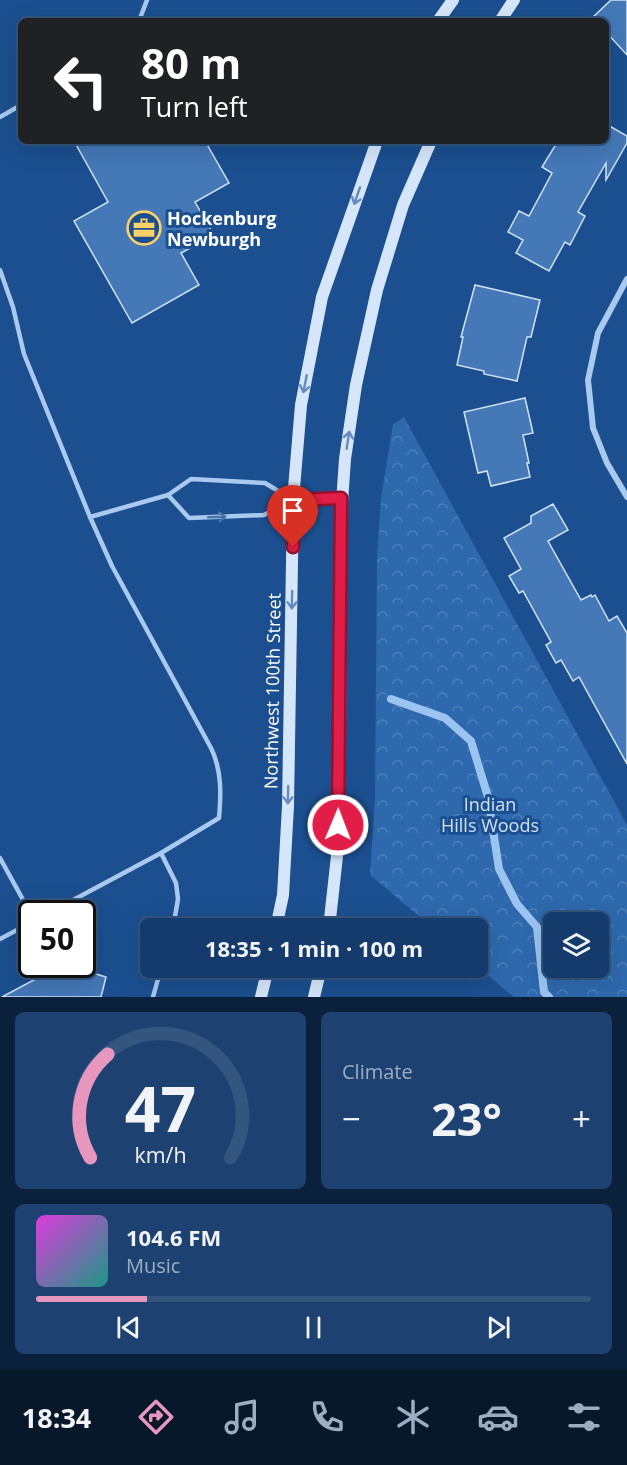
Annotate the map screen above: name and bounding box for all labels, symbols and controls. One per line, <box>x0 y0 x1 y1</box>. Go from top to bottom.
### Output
text: 80 m <box>141 34 241 91</box>
icon: left <box>42 42 120 120</box>
text: Turn left <box>141 88 248 125</box>
one-way arrow <box>351 186 362 205</box>
place label: Hockenburg Newburgh <box>167 206 276 251</box>
office icon: Hockenburg Newburgh <box>126 210 162 246</box>
one-way arrow <box>299 373 310 393</box>
one-way arrow <box>342 431 353 451</box>
pin <box>267 485 318 547</box>
icon: arrive <box>276 494 309 527</box>
one-way arrow <box>206 511 226 523</box>
one-way arrow <box>286 590 297 610</box>
street label: Northwest 100th Street <box>258 593 286 789</box>
one-way arrow <box>282 785 294 805</box>
park label: Indian Hills Woods <box>441 792 539 837</box>
position arrow <box>306 793 370 857</box>
speed limit sign: 50 <box>18 900 96 978</box>
map controls <box>543 912 609 978</box>
button: layers <box>543 912 609 978</box>
text: 18:35 · 1 min · 100 m <box>205 933 423 963</box>
text: Climate <box>342 1058 413 1085</box>
text: 47 <box>125 1065 196 1150</box>
text: 23° <box>431 1088 502 1149</box>
text: − <box>342 1096 361 1141</box>
text: + <box>572 1096 591 1141</box>
text: km/h <box>134 1140 187 1169</box>
text: 104.6 FM <box>126 1222 221 1252</box>
text: Music <box>126 1252 180 1279</box>
icon: previous <box>112 1311 145 1344</box>
icon: pause <box>297 1311 330 1344</box>
icon: next <box>482 1311 515 1344</box>
icon: directions <box>135 1396 177 1438</box>
icon: music <box>221 1396 263 1438</box>
icon: phone <box>306 1396 348 1438</box>
icon: climate <box>392 1396 434 1438</box>
icon: car <box>477 1396 519 1438</box>
icon: filters <box>563 1396 605 1438</box>
text: 18:34 <box>22 1399 91 1436</box>

